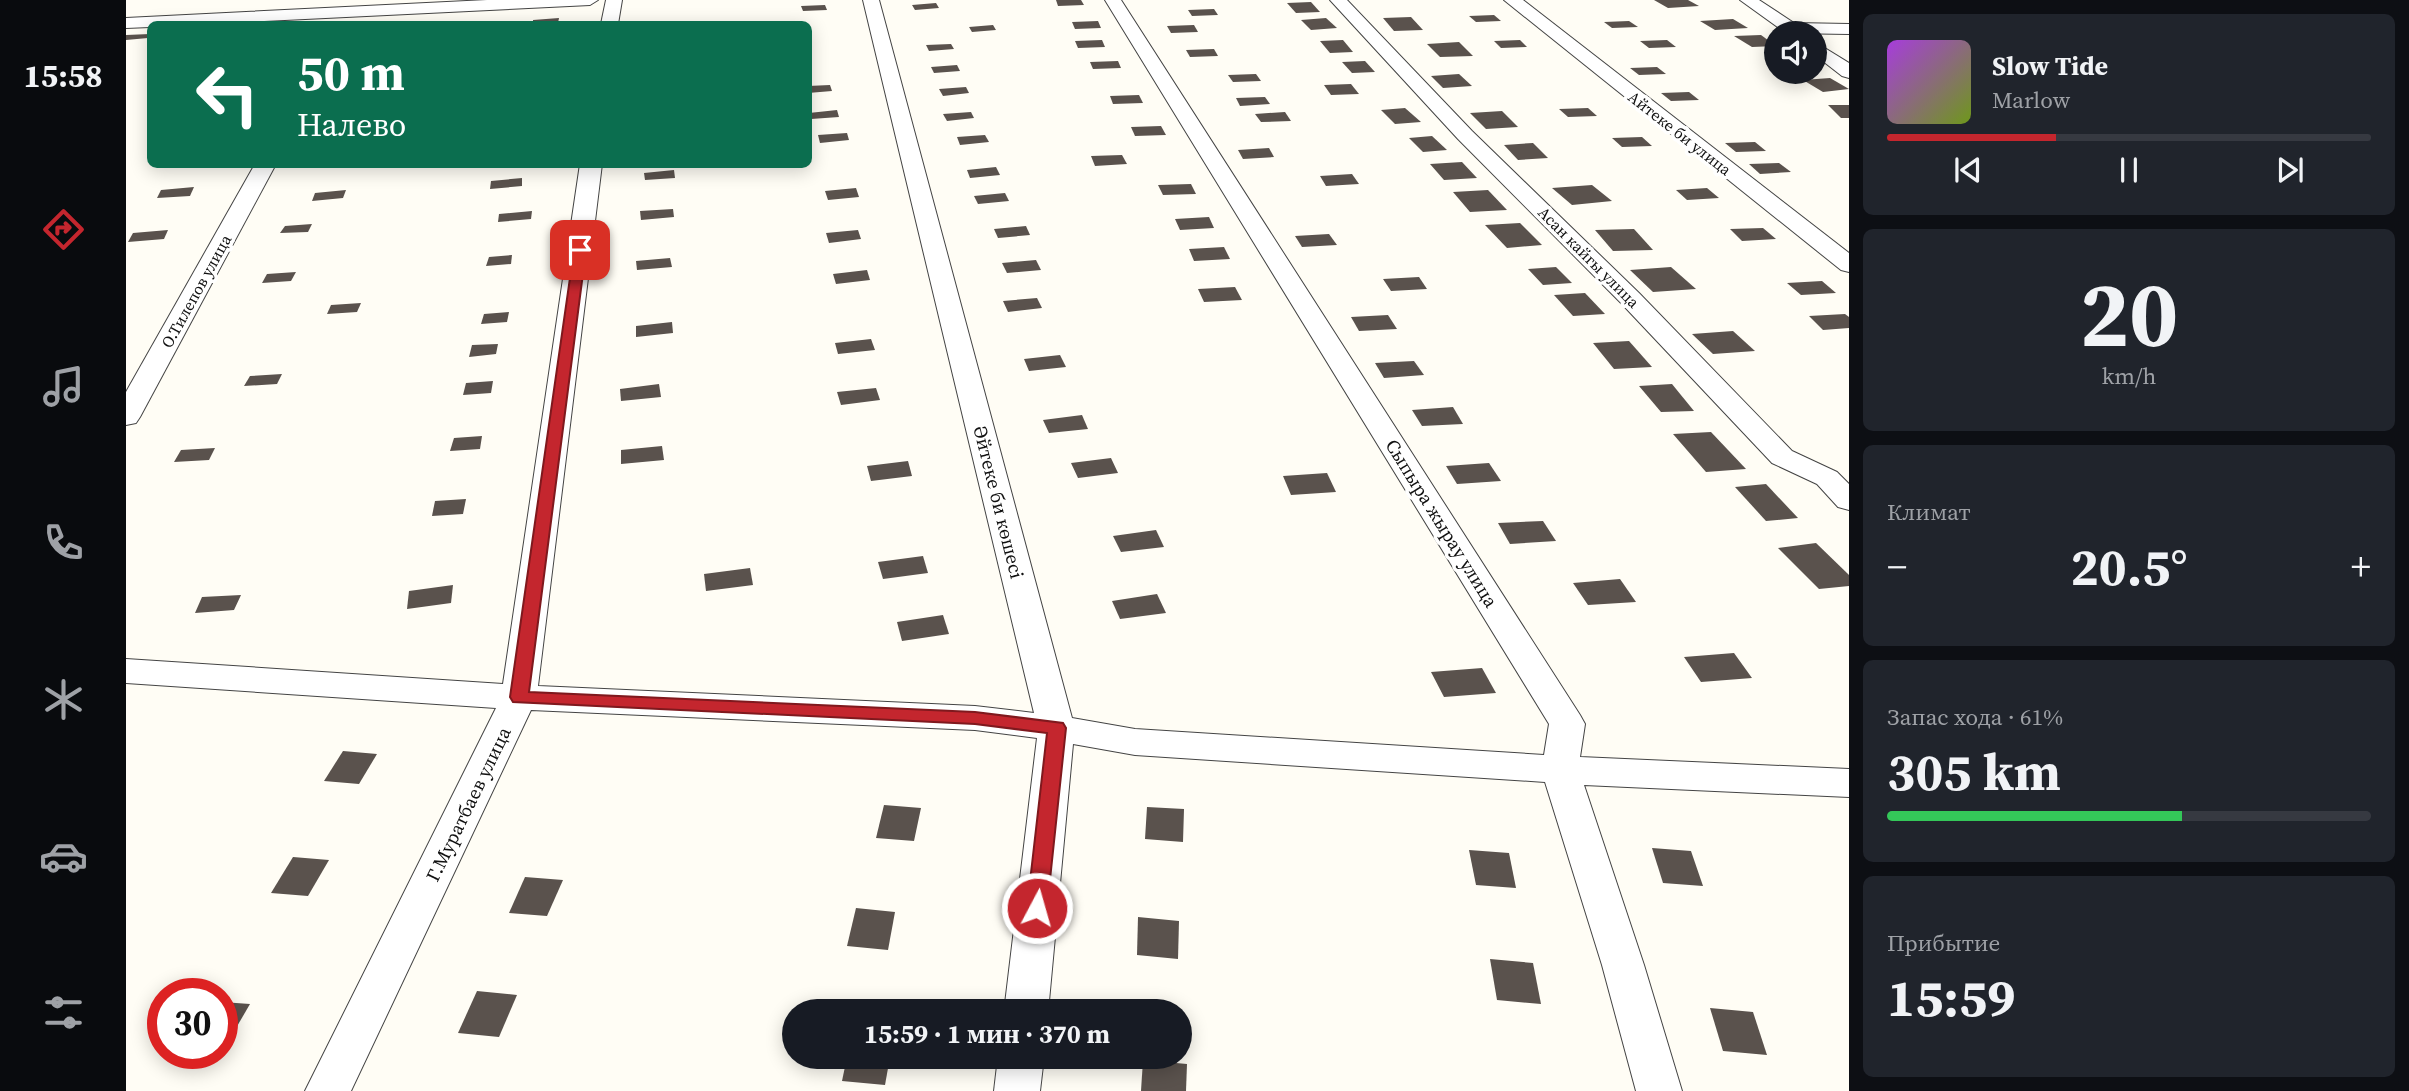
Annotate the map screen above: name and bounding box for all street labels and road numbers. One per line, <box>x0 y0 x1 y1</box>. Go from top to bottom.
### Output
street label: Айтеке би улица <box>1624 86 1737 181</box>
street label: Асан кайгы улица <box>1534 202 1645 313</box>
street label: О.Тилепов улица <box>156 230 237 352</box>
street label: Әйтеке би көшесі <box>967 423 1031 582</box>
street label: Сыпыра жырау улица <box>1380 434 1505 612</box>
street label: Г.Муратбаев улица <box>419 722 517 886</box>

